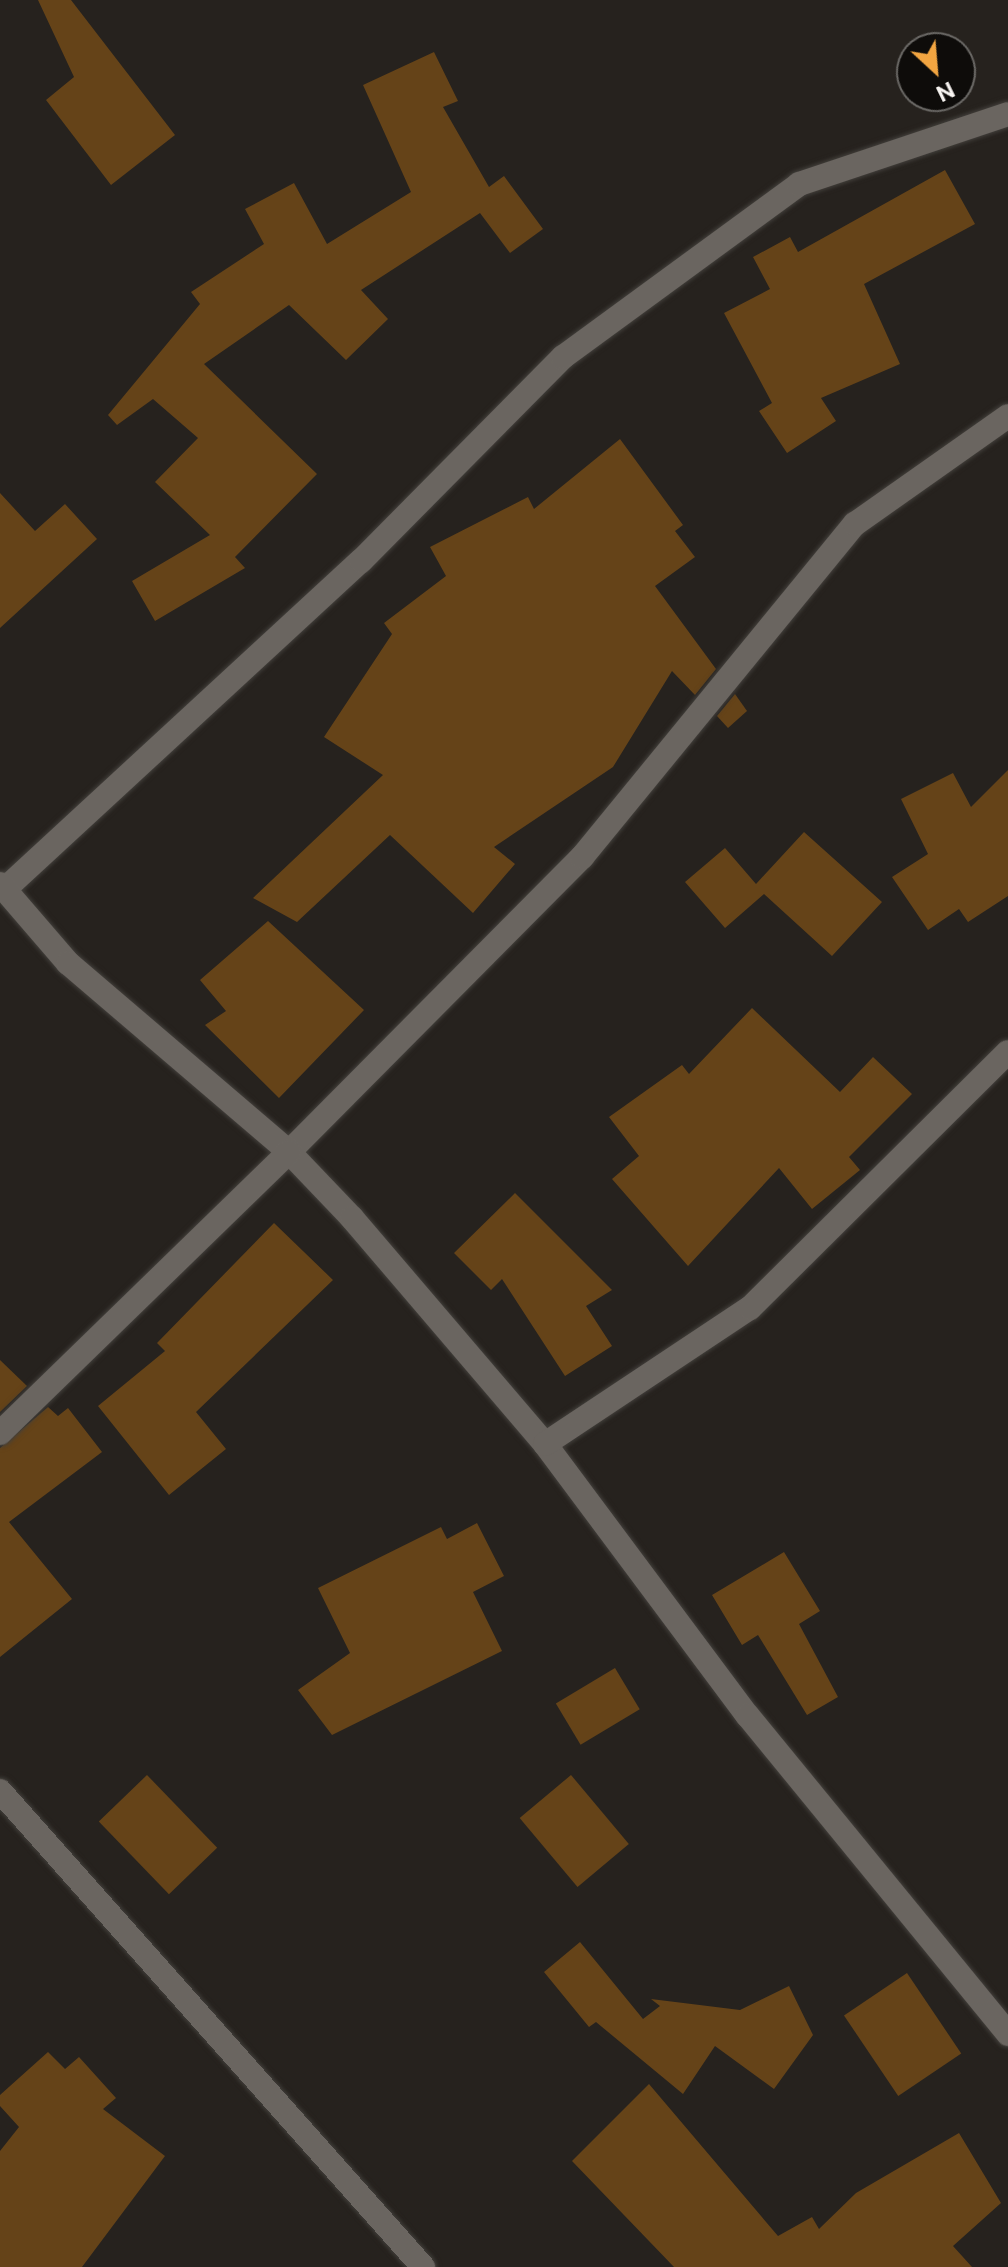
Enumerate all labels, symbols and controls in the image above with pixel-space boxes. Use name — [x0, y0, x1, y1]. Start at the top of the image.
north arrow — [896, 32, 976, 112]
text: N — [932, 76, 959, 107]

